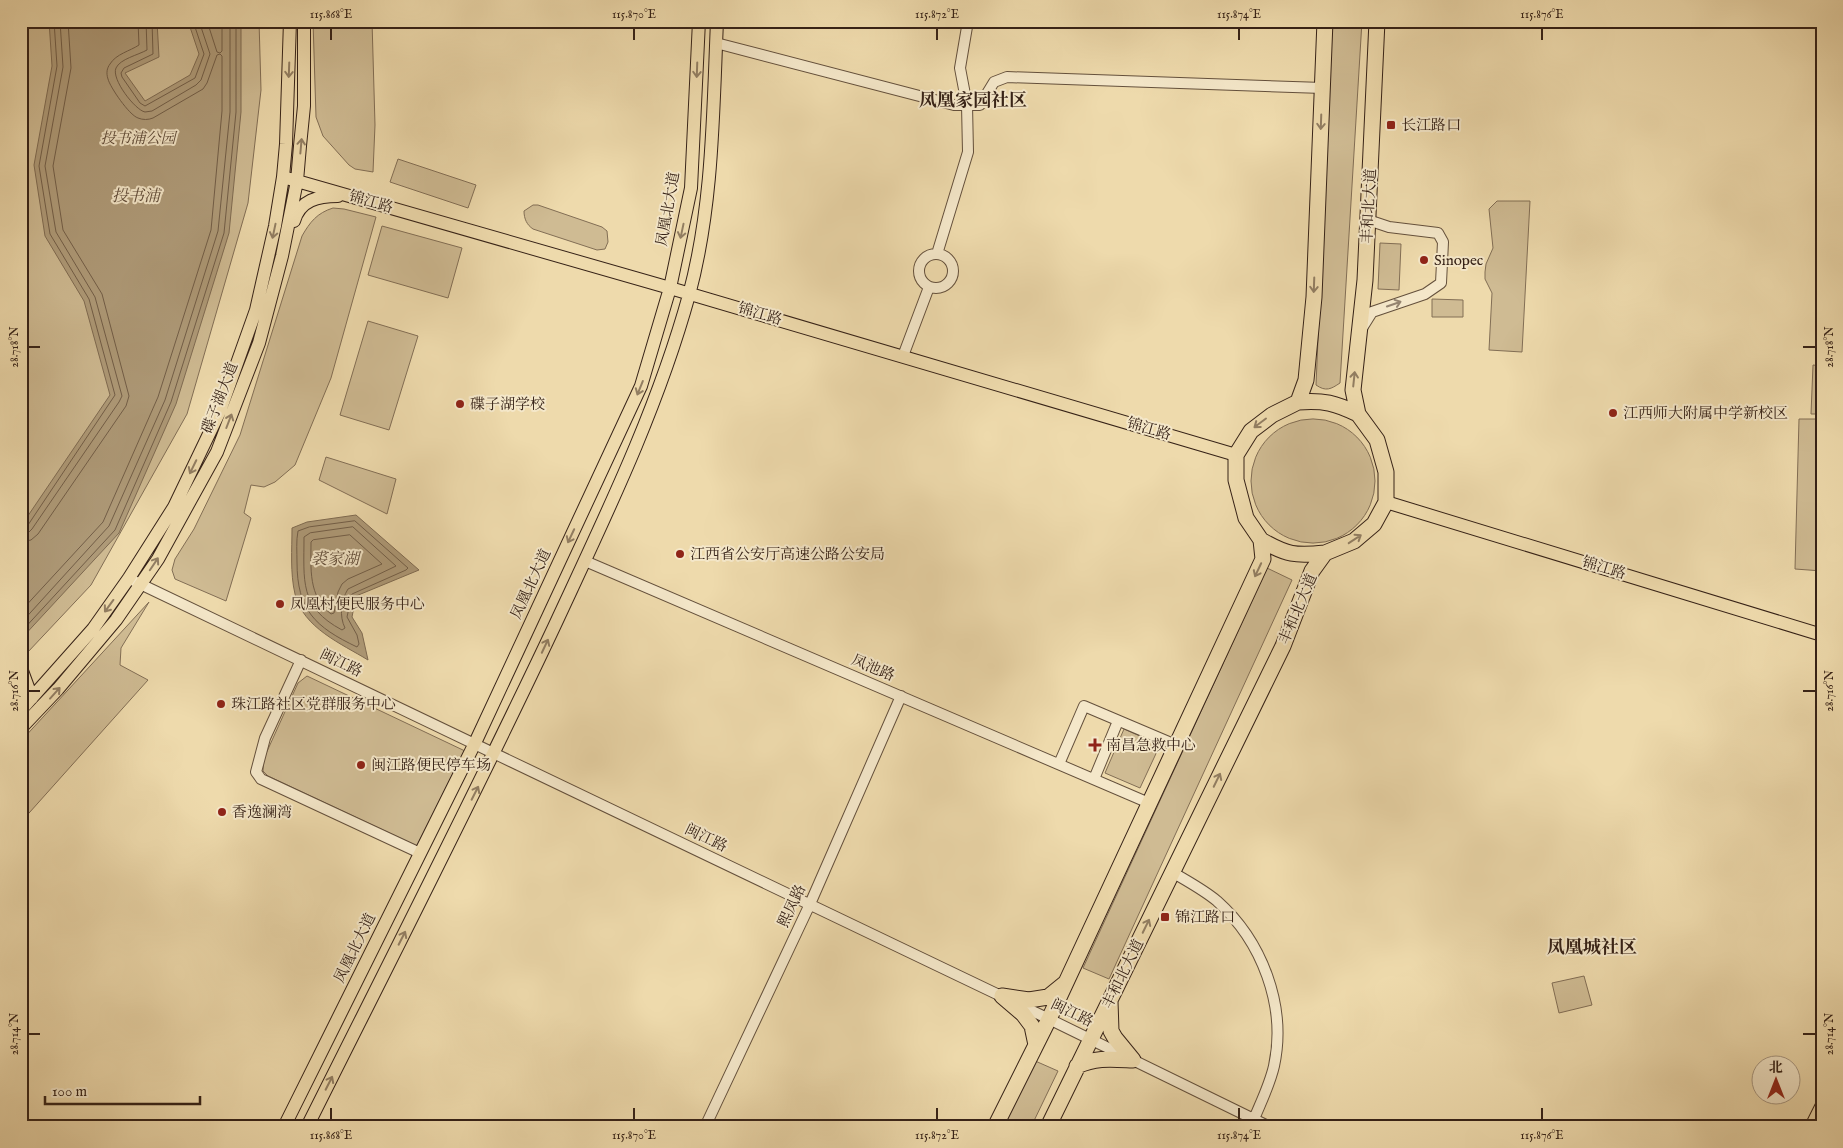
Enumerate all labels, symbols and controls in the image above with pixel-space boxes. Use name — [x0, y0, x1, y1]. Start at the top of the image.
text: 115.868°E — [310, 7, 352, 22]
text: 115.870°E — [612, 7, 656, 22]
text: 115.872°E — [915, 7, 959, 22]
text: 115.874°E — [1217, 7, 1261, 22]
text: 115.876°E — [1520, 7, 1564, 22]
one-way arrow — [284, 62, 293, 78]
one-way arrow — [692, 62, 702, 78]
district label: 凤凰家园社区 — [919, 90, 1027, 113]
one-way arrow — [1316, 114, 1326, 130]
place label: 长江路口 — [1401, 116, 1461, 135]
marker: 长江路口 — [1385, 119, 1397, 131]
park label: 投书浦公园 — [100, 129, 177, 148]
one-way arrow — [296, 138, 305, 154]
street label: 丰和北大道 — [1358, 168, 1380, 244]
street label: 凤凰北大道 — [652, 170, 684, 248]
water label: 投书浦 — [112, 187, 163, 207]
street label: 锦江路 — [347, 187, 395, 217]
one-way arrow — [269, 223, 278, 239]
one-way arrow — [677, 223, 686, 239]
place label: Sinopec — [1434, 251, 1483, 270]
marker: Sinopec — [1418, 254, 1430, 266]
one-way arrow — [1310, 277, 1319, 293]
street label: 锦江路 — [736, 299, 784, 329]
one-way arrow — [1386, 299, 1402, 308]
text: 28.718°N — [7, 326, 22, 368]
text: 28.718°N — [1822, 326, 1837, 368]
street label: 碟子湖大道 — [198, 360, 242, 436]
one-way arrow — [1349, 371, 1359, 387]
one-way arrow — [634, 380, 644, 395]
place label: 碟子湖学校 — [470, 395, 545, 414]
marker: 碟子湖学校 — [454, 398, 466, 410]
place label: 江西师大附属中学新校区 — [1623, 404, 1788, 423]
marker: 江西师大附属中学新校区 — [1607, 407, 1619, 419]
one-way arrow — [225, 413, 234, 429]
street label: 锦江路 — [1125, 414, 1173, 444]
one-way arrow — [1254, 418, 1268, 429]
one-way arrow — [188, 459, 197, 474]
one-way arrow — [566, 528, 576, 543]
one-way arrow — [1348, 533, 1362, 544]
place label: 江西省公安厅高速公路公安局 — [690, 545, 885, 564]
street label: 凤凰北大道 — [507, 546, 555, 622]
marker: 江西省公安厅高速公路公安局 — [674, 548, 686, 560]
water label: 裘家湖 — [311, 550, 362, 570]
street label: 锦江路 — [1580, 552, 1628, 584]
one-way arrow — [149, 558, 159, 572]
one-way arrow — [1252, 562, 1262, 577]
street label: 丰和北大道 — [1275, 571, 1321, 647]
place label: 凤凰村便民服务中心 — [290, 595, 425, 614]
marker: 凤凰村便民服务中心 — [274, 598, 286, 610]
one-way arrow — [104, 599, 114, 613]
one-way arrow — [540, 639, 550, 654]
street label: 闽江路 — [317, 645, 365, 681]
street label: 凤池路 — [849, 650, 897, 686]
text: 28.716°N — [7, 670, 22, 712]
text: 28.716°N — [1822, 670, 1837, 712]
one-way arrow — [49, 686, 60, 699]
place label: 珠江路社区党群服务中心 — [231, 695, 396, 714]
marker: 珠江路社区党群服务中心 — [215, 698, 227, 710]
place label: 南昌急救中心 — [1106, 736, 1196, 755]
marker: 南昌急救中心 — [1088, 738, 1102, 752]
place label: 闽江路便民停车场 — [371, 756, 491, 775]
marker: 闽江路便民停车场 — [355, 759, 367, 771]
one-way arrow — [1213, 773, 1223, 788]
one-way arrow — [471, 786, 480, 801]
place label: 香逸澜湾 — [232, 803, 292, 822]
marker: 香逸澜湾 — [216, 806, 228, 818]
street label: 闽江路 — [682, 820, 730, 856]
street label: 熙凤路 — [774, 882, 810, 930]
place label: 锦江路口 — [1175, 908, 1235, 927]
street label: 凤凰北大道 — [330, 910, 380, 986]
marker: 锦江路口 — [1159, 911, 1171, 923]
one-way arrow — [1142, 919, 1151, 934]
one-way arrow — [398, 931, 407, 946]
street label: 丰和北大道 — [1098, 936, 1148, 1012]
district label: 凤凰城社区 — [1547, 937, 1637, 960]
street label: 闽江路 — [1048, 995, 1096, 1031]
text: 28.714°N — [7, 1012, 22, 1055]
text: 28.714°N — [1822, 1012, 1837, 1055]
north arrow — [1750, 1056, 1800, 1106]
text: 北 — [1769, 1059, 1783, 1077]
scale bar — [45, 1073, 200, 1105]
one-way arrow — [325, 1076, 334, 1091]
text: 100 m — [52, 1082, 88, 1101]
text: 115.868°E — [310, 1128, 352, 1143]
text: 115.870°E — [612, 1128, 656, 1143]
text: 115.872°E — [915, 1128, 959, 1143]
text: 115.874°E — [1217, 1128, 1261, 1143]
text: 115.876°E — [1520, 1128, 1564, 1143]

